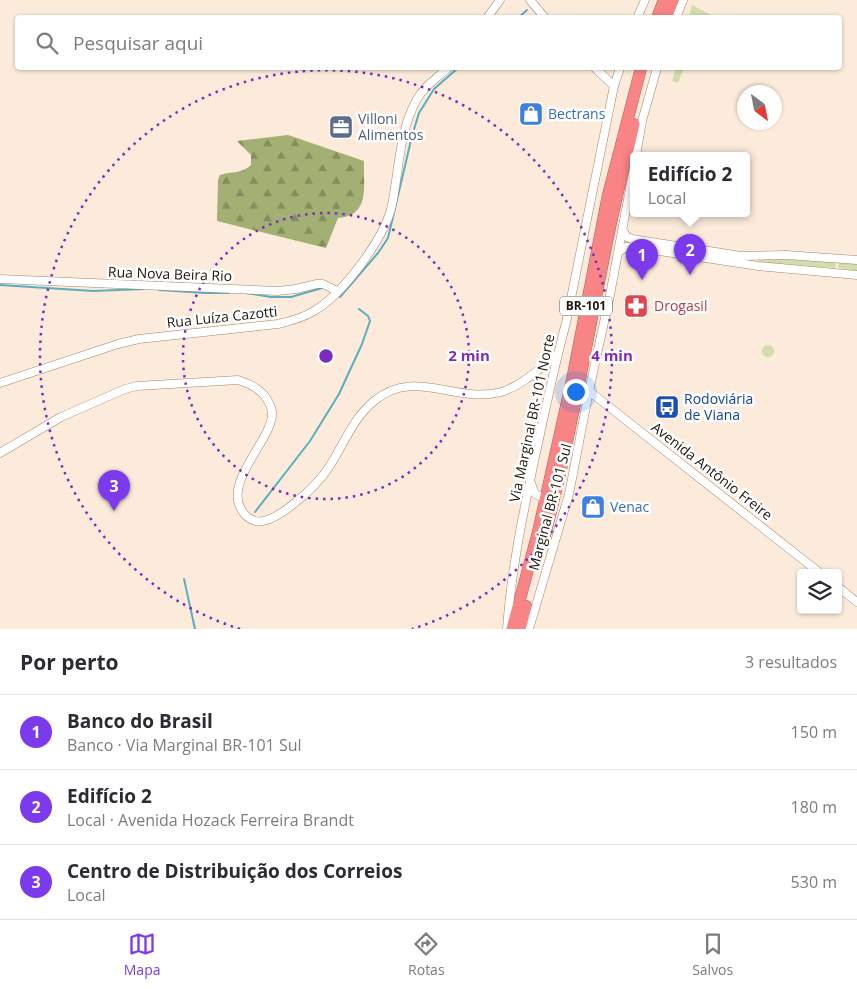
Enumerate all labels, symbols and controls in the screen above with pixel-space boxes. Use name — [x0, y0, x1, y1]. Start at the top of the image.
search box — [15, 15, 842, 70]
icon: search — [33, 29, 61, 57]
text: Pesquisar aqui — [73, 30, 203, 56]
north arrow — [737, 85, 782, 130]
shop icon: Bectrans — [518, 101, 544, 127]
place label: Bectrans — [548, 104, 606, 123]
place label: Villoni Alimentos — [358, 109, 424, 144]
office icon: Villoni Alimentos — [328, 114, 354, 140]
popup — [630, 152, 750, 217]
text: Edifício 2 — [648, 161, 732, 187]
text: Local — [648, 187, 686, 209]
pin: 2 — [674, 234, 706, 275]
pin: 1 — [626, 239, 658, 280]
street label: Rua Nova Beira Rio — [108, 262, 232, 285]
pharmacy icon: Drogasil — [623, 293, 649, 319]
road number: BR-101 — [560, 296, 612, 316]
place label: Drogasil — [654, 296, 707, 315]
street label: Rua Luíza Cazotti — [166, 301, 278, 332]
street label: Via Marginal BR-101 Norte — [504, 332, 559, 504]
text: 2 min — [448, 345, 490, 365]
text: 4 min — [591, 345, 633, 365]
centre of rings — [317, 347, 335, 365]
your location — [563, 379, 589, 405]
place label: Rodoviária de Viana — [684, 389, 753, 424]
bus stop icon: Rodoviária de Viana — [654, 394, 680, 420]
street label: Avenida Antônio Freire — [648, 417, 777, 524]
street label: Marginal BR-101 Sul — [523, 441, 576, 572]
pin: 3 — [98, 470, 130, 511]
shop icon: Venac — [580, 494, 606, 520]
place label: Venac — [610, 497, 650, 516]
map controls — [797, 569, 842, 614]
button: layers — [797, 569, 842, 614]
text: Por perto — [20, 648, 119, 676]
text: 3 resultados — [745, 651, 837, 673]
text: Banco do Brasil — [67, 708, 213, 734]
text: 1 — [31, 721, 41, 743]
text: 150 m — [791, 721, 837, 743]
text: Banco · Via Marginal BR-101 Sul — [67, 734, 302, 756]
text: Edifício 2 — [67, 783, 152, 809]
text: 2 — [31, 796, 41, 818]
text: 180 m — [791, 796, 837, 818]
text: Local · Avenida Hozack Ferreira Brandt — [67, 809, 354, 831]
text: Centro de Distribuição dos Correios — [67, 858, 402, 884]
text: 3 — [31, 871, 41, 893]
text: 530 m — [791, 871, 837, 893]
text: Local — [67, 884, 106, 906]
tab: Mapa — [124, 930, 161, 979]
tab: Rotas — [408, 930, 445, 979]
tab: Salvos — [692, 930, 733, 979]

